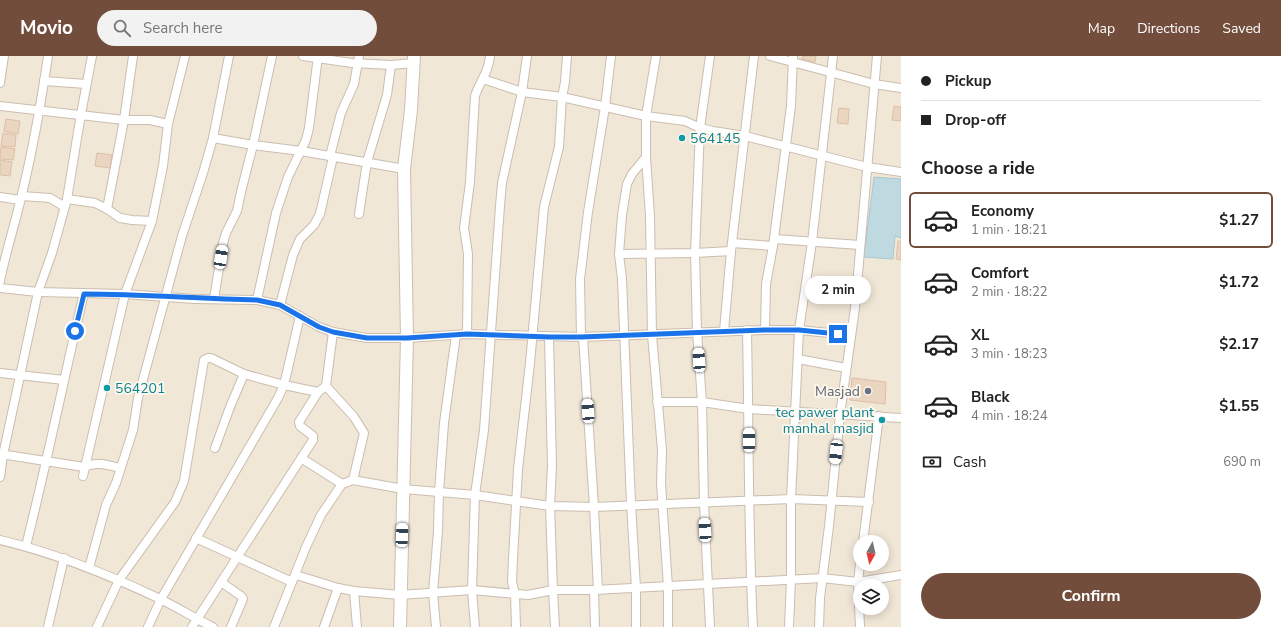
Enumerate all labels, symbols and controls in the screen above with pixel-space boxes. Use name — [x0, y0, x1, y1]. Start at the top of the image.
search box — [97, 10, 377, 46]
text: Movio — [20, 15, 73, 41]
icon: search — [111, 17, 133, 39]
text: Search here — [143, 18, 223, 38]
text: Map — [1088, 19, 1115, 38]
text: Directions — [1137, 19, 1200, 38]
text: Saved — [1222, 19, 1261, 38]
text: Pickup — [945, 71, 991, 91]
text: Drop-off — [945, 110, 1006, 130]
place label: 564145 — [690, 129, 740, 148]
marker: 564145 — [677, 133, 687, 143]
text: Choose a ride — [921, 156, 1035, 180]
text: Economy — [971, 201, 1034, 221]
icon: car — [923, 202, 959, 238]
text: $1.27 — [1219, 210, 1259, 230]
text: 1 min · 18:21 — [971, 221, 1047, 239]
car — [213, 244, 229, 270]
text: Comfort — [971, 263, 1028, 283]
icon: car — [923, 264, 959, 300]
text: $1.72 — [1219, 272, 1259, 292]
callout: 2 min — [805, 276, 871, 304]
text: 2 min — [821, 281, 855, 299]
text: 2 min · 18:22 — [971, 283, 1047, 301]
route start — [66, 322, 84, 340]
route end — [829, 325, 847, 343]
text: XL — [971, 325, 990, 345]
icon: car — [923, 326, 959, 362]
text: $2.17 — [1219, 334, 1259, 354]
text: 3 min · 18:23 — [971, 345, 1047, 363]
car — [692, 348, 706, 372]
place label: 564201 — [115, 379, 165, 398]
place label: Masjad — [815, 382, 860, 401]
marker: 564201 — [102, 383, 112, 393]
marker: Masjad — [863, 386, 873, 396]
text: Black — [971, 387, 1009, 407]
icon: car — [923, 388, 959, 424]
text: $1.55 — [1219, 396, 1259, 416]
car — [581, 399, 595, 423]
place label: tec pawer plant manhal masjid — [776, 403, 874, 438]
text: 4 min · 18:24 — [971, 407, 1047, 425]
marker: tec pawer plant manhal masjid — [877, 415, 887, 425]
car — [743, 428, 755, 452]
car — [829, 439, 843, 465]
icon: cash — [921, 451, 943, 473]
text: Cash — [953, 452, 987, 472]
text: 690 m — [1223, 453, 1261, 471]
car — [698, 518, 712, 542]
car — [396, 523, 408, 547]
north arrow — [853, 535, 889, 571]
map controls — [853, 535, 889, 615]
button: Confirm — [921, 573, 1261, 619]
button: layers — [853, 579, 889, 615]

